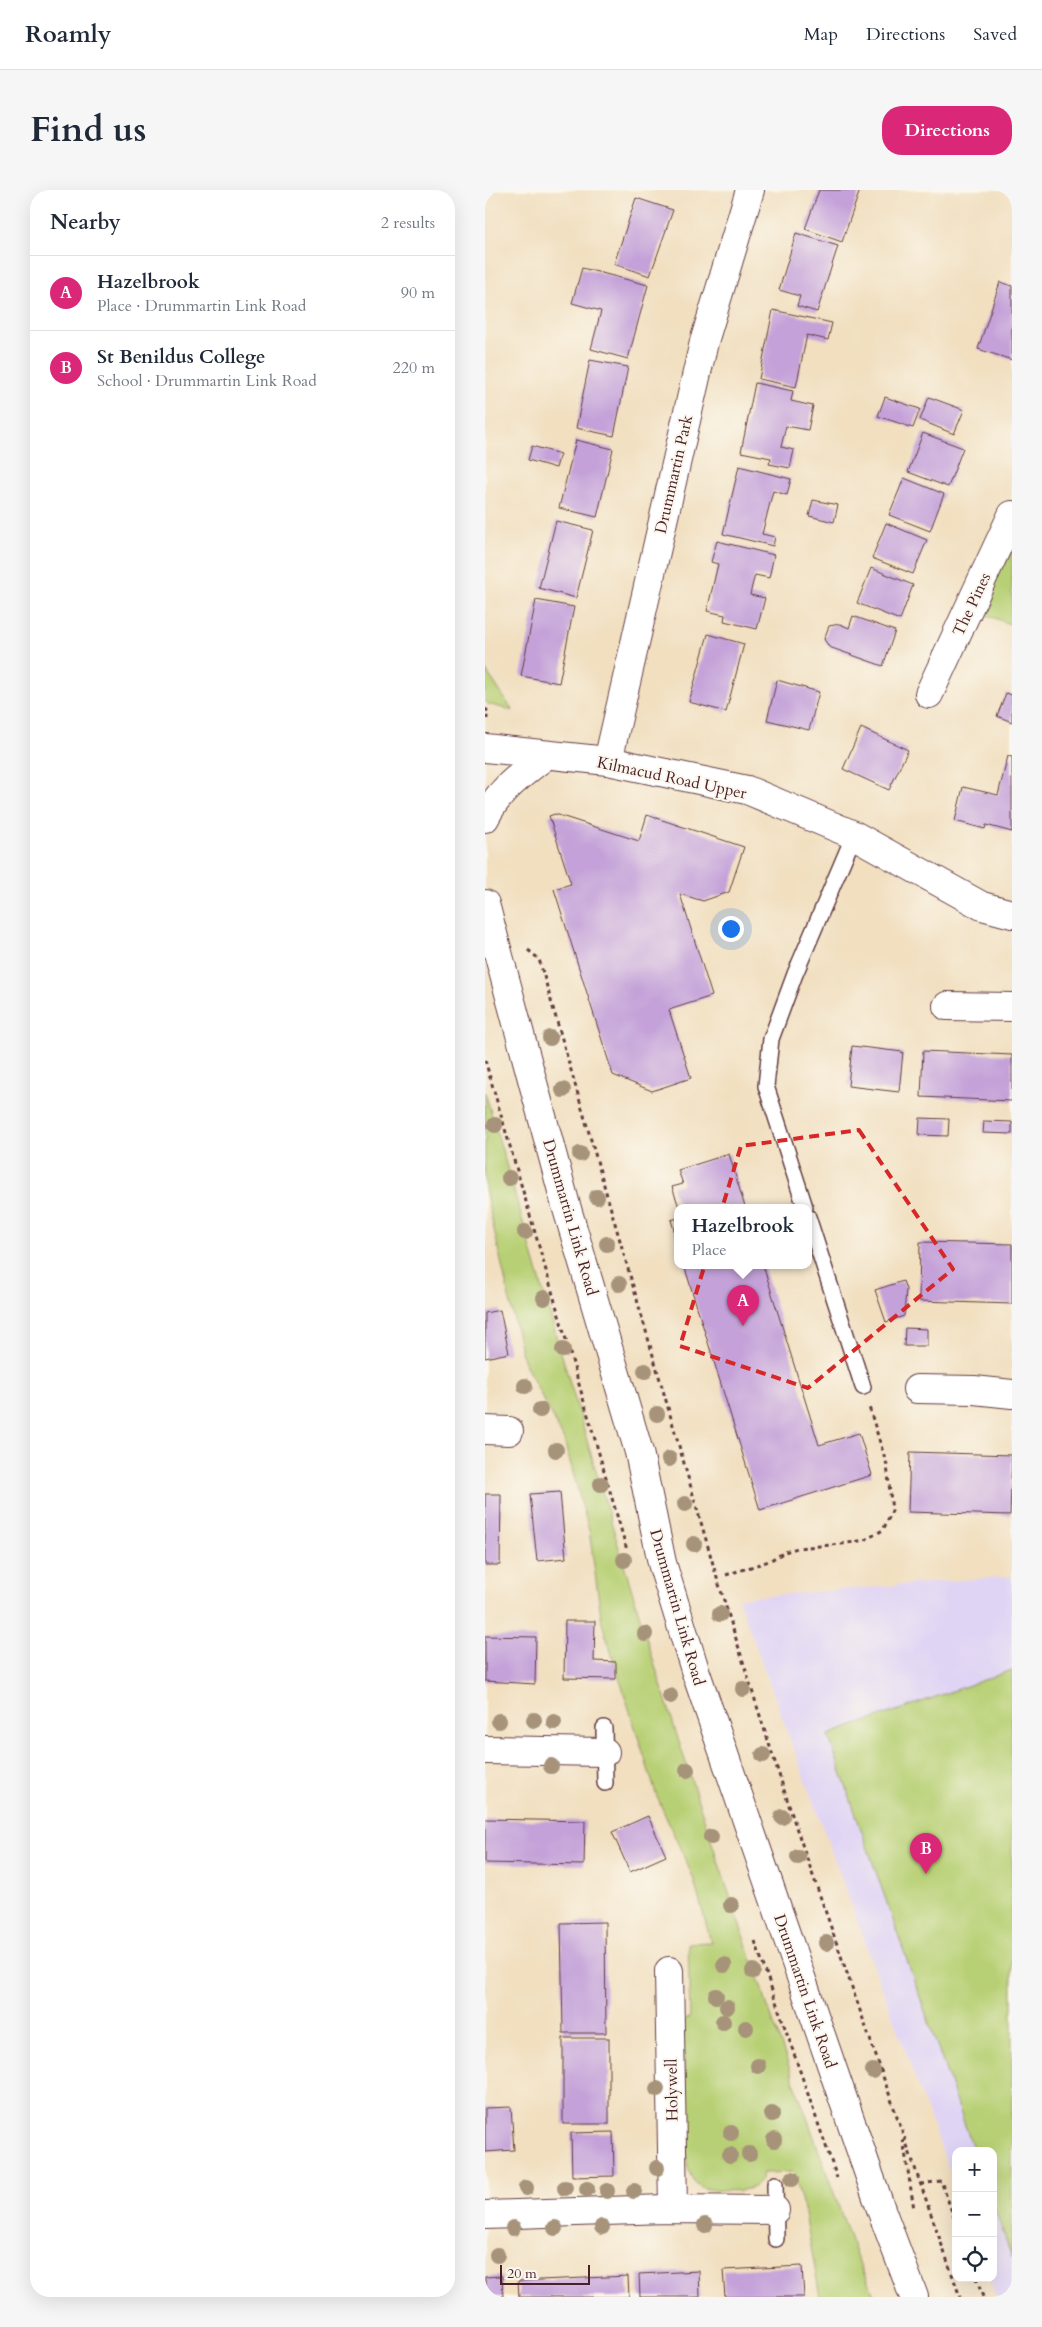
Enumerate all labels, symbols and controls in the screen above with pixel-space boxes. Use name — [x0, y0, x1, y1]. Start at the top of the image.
text: Roamly — [25, 18, 111, 51]
text: Map — [804, 22, 838, 47]
text: Directions — [866, 22, 945, 47]
text: Saved — [973, 22, 1017, 47]
text: Find us — [30, 106, 146, 154]
button: Directions — [882, 106, 1012, 155]
text: Nearby — [50, 208, 121, 237]
text: 2 results — [381, 212, 435, 234]
text: Hazelbrook — [97, 269, 200, 295]
text: A — [60, 282, 72, 304]
text: 90 m — [401, 282, 435, 304]
text: Place · Drummartin Link Road — [97, 295, 306, 317]
text: St Benildus College — [97, 344, 266, 370]
text: B — [60, 357, 72, 379]
text: 220 m — [393, 357, 435, 379]
text: School · Drummartin Link Road — [97, 370, 317, 392]
street label: Drummartin Park — [650, 412, 698, 536]
street label: The Pines — [948, 569, 996, 640]
street label: Kilmacud Road Upper — [595, 751, 749, 805]
your location — [718, 916, 744, 942]
street label: Drummartin Link Road — [537, 1137, 603, 1298]
popup — [674, 1204, 812, 1269]
text: Hazelbrook — [692, 1213, 794, 1239]
text: Place — [692, 1239, 727, 1261]
pin: A — [727, 1285, 759, 1326]
street label: Drummartin Link Road — [644, 1527, 710, 1688]
pin: B — [910, 1833, 942, 1874]
street label: Drummartin Link Road — [768, 1911, 842, 2072]
street label: Holywell — [660, 2058, 684, 2122]
map controls — [952, 2147, 997, 2282]
button: + — [952, 2147, 997, 2192]
button: − — [952, 2192, 997, 2237]
button: locate — [952, 2237, 997, 2282]
scale bar — [500, 2262, 590, 2285]
text: 20 m — [507, 2264, 537, 2283]

